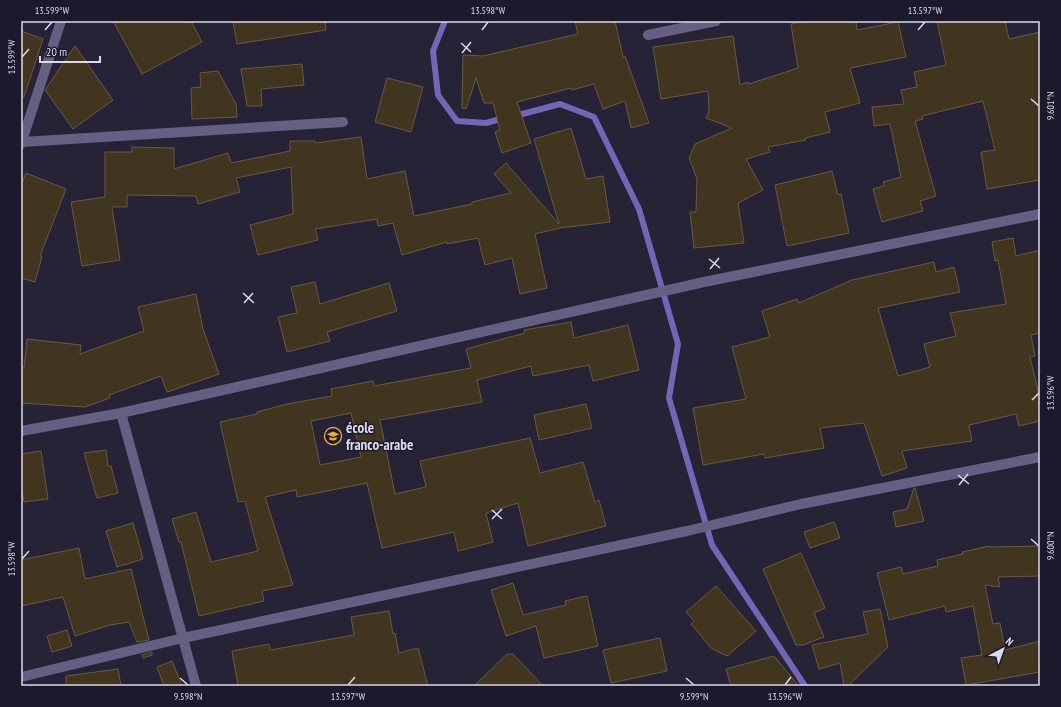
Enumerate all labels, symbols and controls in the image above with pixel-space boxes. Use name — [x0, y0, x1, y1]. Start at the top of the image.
text: 13.599°W — [35, 4, 69, 17]
text: 13.598°W — [471, 4, 505, 17]
text: 13.597°W — [908, 4, 942, 17]
scale bar — [40, 38, 100, 64]
text: 13.599°W — [5, 40, 18, 74]
text: 20 m — [46, 44, 67, 59]
text: 9.601°N — [1044, 92, 1057, 120]
text: 13.596°W — [1044, 376, 1057, 410]
place label: école franco-arabe — [346, 418, 413, 454]
school or university icon: école franco-arabe — [323, 426, 343, 446]
text: 9.600°N — [1044, 532, 1057, 560]
text: 13.598°W — [5, 542, 18, 576]
north arrow — [983, 629, 1023, 669]
text: N — [1003, 634, 1016, 649]
text: 9.598°N — [174, 690, 202, 703]
text: 13.597°W — [331, 690, 365, 703]
text: 9.599°N — [680, 690, 708, 703]
text: 13.596°W — [768, 690, 802, 703]

